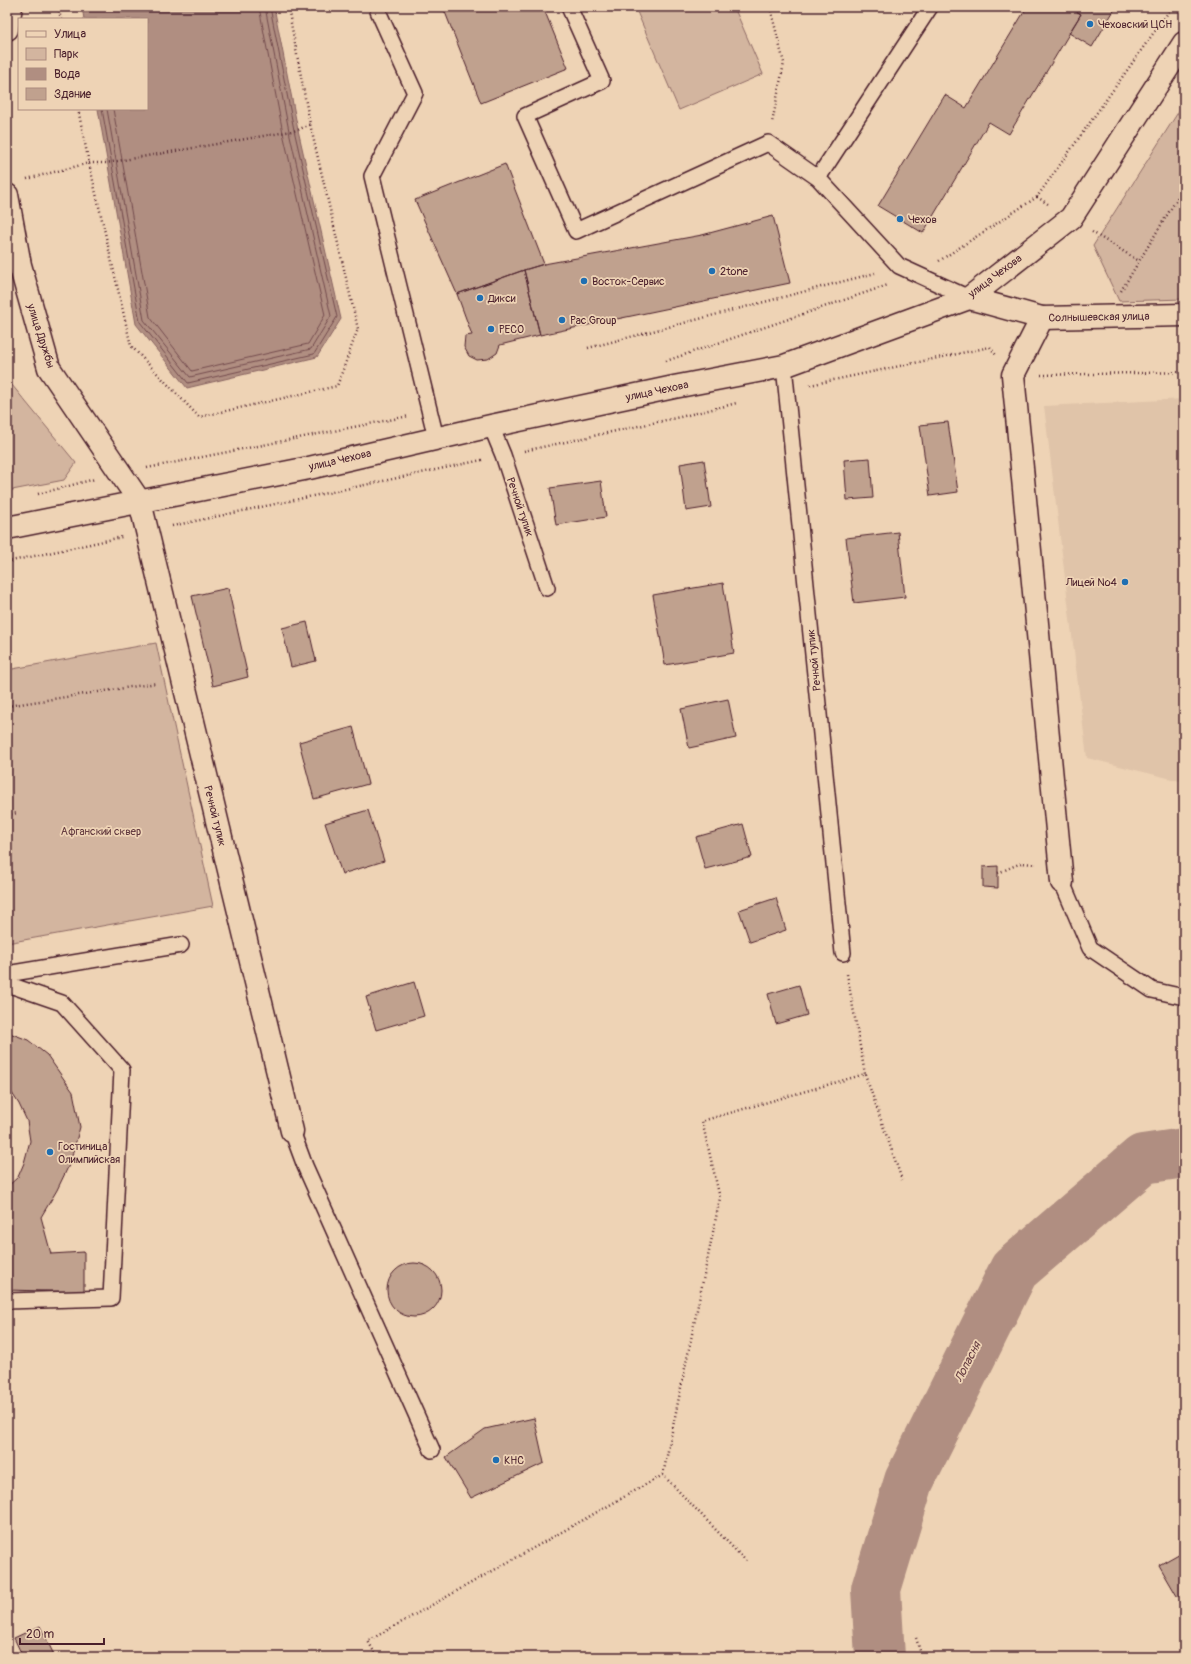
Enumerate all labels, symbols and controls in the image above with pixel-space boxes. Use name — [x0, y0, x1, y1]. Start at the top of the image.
legend — [18, 18, 148, 110]
place label: Чеховский ЦСН — [1098, 18, 1172, 31]
marker: Чеховский ЦСН — [1085, 19, 1095, 29]
text: Улица — [54, 27, 86, 42]
text: Парк — [54, 47, 79, 62]
text: Вода — [54, 67, 80, 82]
text: Здание — [54, 87, 91, 102]
place label: Чехов — [908, 213, 937, 226]
marker: Чехов — [895, 214, 905, 224]
street label: улица Чехова — [965, 252, 1024, 301]
place label: 2tone — [720, 265, 749, 278]
marker: 2tone — [707, 266, 717, 276]
place label: Восток-Сервис — [592, 275, 665, 288]
marker: Восток-Сервис — [579, 276, 589, 286]
place label: Дикси — [487, 292, 516, 305]
marker: Дикси — [475, 293, 485, 303]
street label: улица Дружбы — [24, 301, 57, 370]
street label: Солнышевская улица — [1048, 310, 1150, 324]
place label: Pac Group — [570, 314, 616, 327]
marker: Pac Group — [557, 315, 567, 325]
place label: РЕСО — [499, 323, 524, 336]
marker: РЕСО — [486, 324, 496, 334]
street label: улица Чехова — [623, 378, 690, 404]
street label: улица Чехова — [307, 446, 373, 474]
street label: Речной тупик — [504, 476, 536, 539]
place label: Лицей №4 — [1065, 576, 1118, 589]
marker: Лицей №4 — [1120, 577, 1130, 587]
street label: Речной тупик — [804, 628, 824, 691]
street label: Речной тупик — [201, 784, 229, 848]
park label: Афганский сквер — [61, 825, 141, 838]
place label: Гостиница Олимпийская — [58, 1140, 120, 1166]
marker: Гостиница Олимпийская — [45, 1147, 55, 1157]
water label: Лопасня — [952, 1338, 985, 1385]
place label: КНС — [504, 1454, 524, 1467]
marker: КНС — [491, 1455, 501, 1465]
scale bar — [20, 1620, 104, 1646]
text: 20 m — [26, 1627, 55, 1642]

